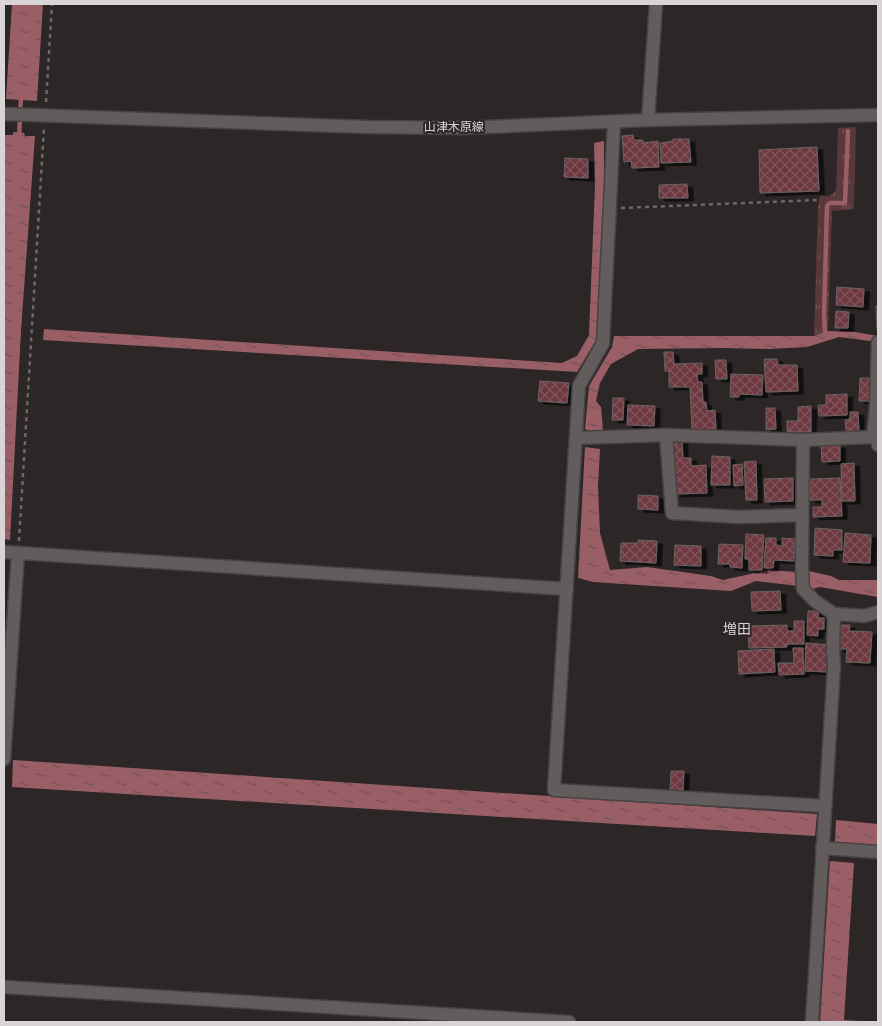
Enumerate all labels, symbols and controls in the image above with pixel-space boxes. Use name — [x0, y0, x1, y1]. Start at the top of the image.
street label: 山津木原線 — [424, 120, 484, 134]
district label: 増田 — [723, 621, 751, 637]

